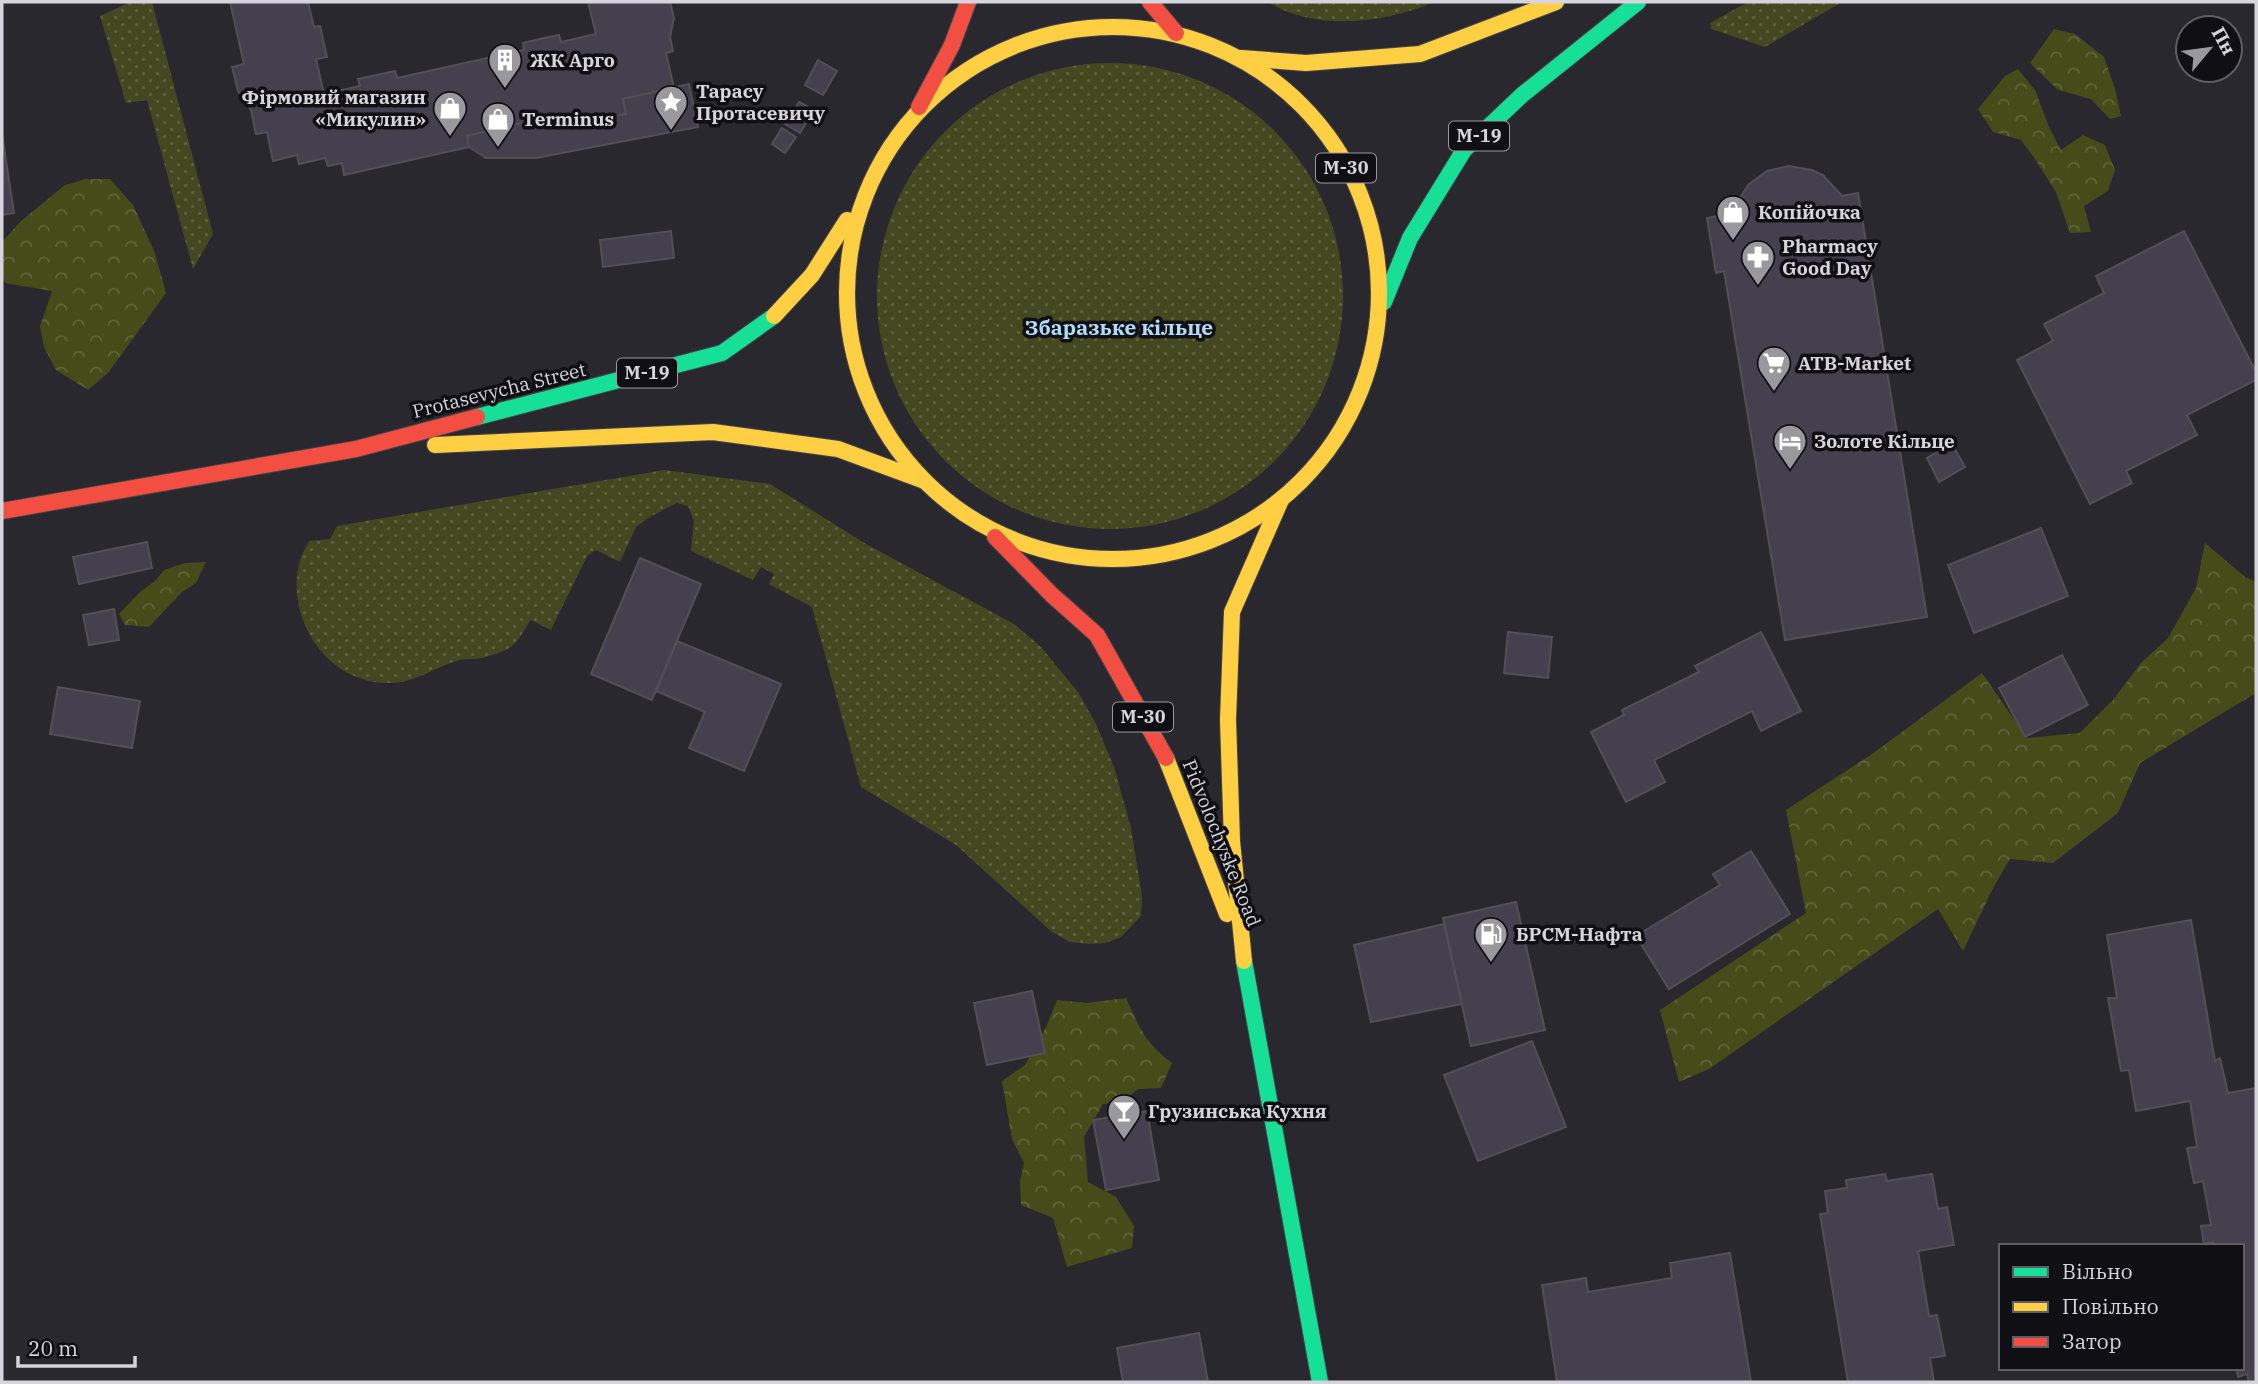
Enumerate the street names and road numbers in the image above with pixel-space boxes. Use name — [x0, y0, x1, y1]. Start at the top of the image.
road number: М-19 — [1449, 121, 1509, 150]
road number: М-30 — [1316, 154, 1376, 182]
street label: Protasevycha Street — [410, 357, 588, 423]
road number: М-19 — [617, 358, 677, 388]
road number: М-30 — [1113, 702, 1173, 732]
street label: Pidvolochyske Road — [1178, 756, 1266, 930]

